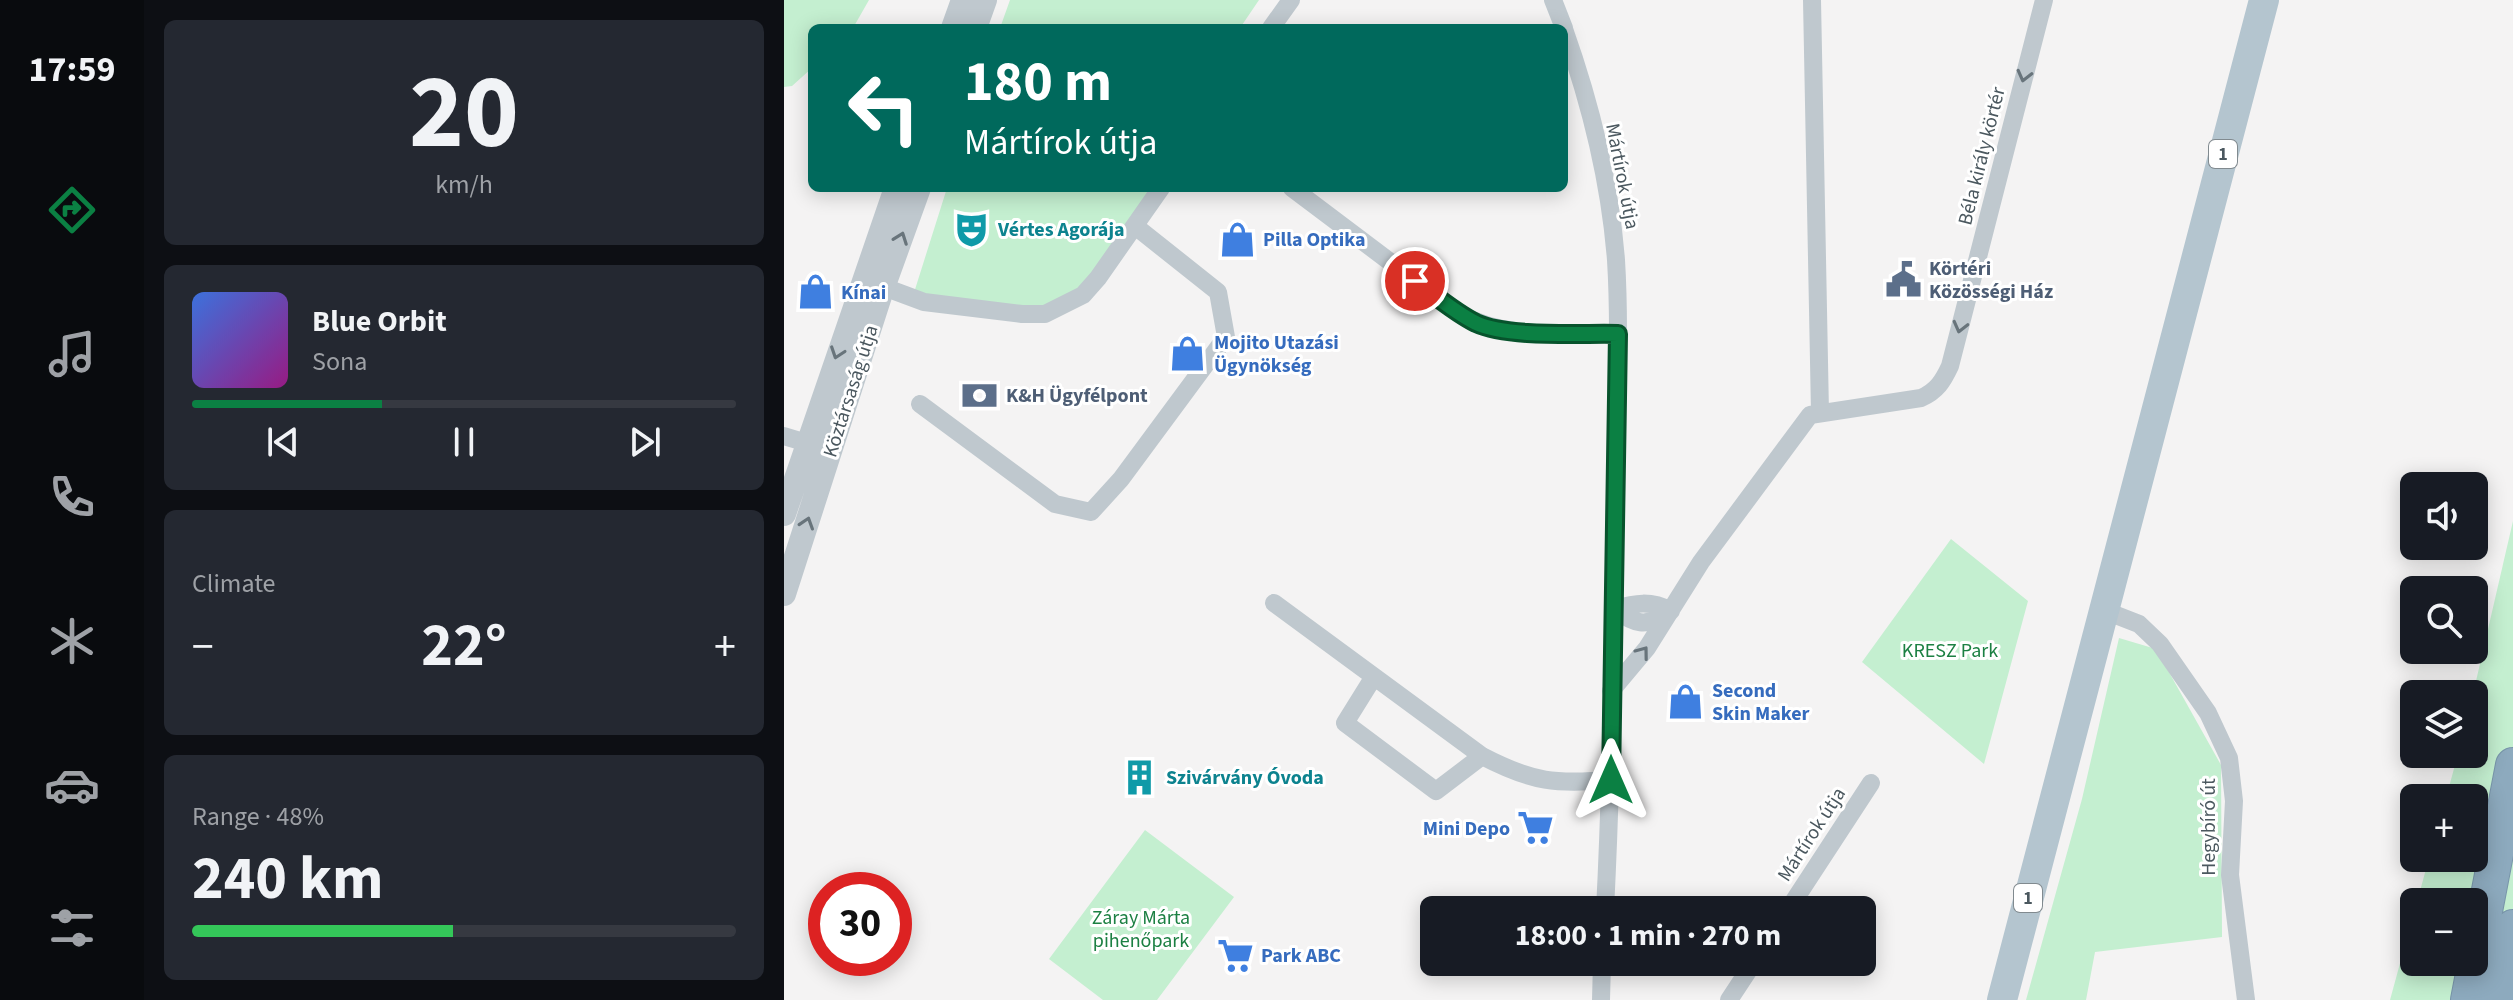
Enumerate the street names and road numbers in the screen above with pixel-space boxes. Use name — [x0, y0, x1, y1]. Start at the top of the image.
street label: Béla király körtér — [1951, 84, 2013, 228]
street label: Mártírok útja — [1598, 121, 1646, 232]
road number: 1 — [2209, 140, 2237, 168]
street label: Köztársaság útja — [816, 322, 886, 461]
street label: Hegybíró út — [2195, 778, 2223, 876]
street label: Mártírok útja — [1771, 782, 1853, 887]
road number: 1 — [2014, 884, 2042, 912]

